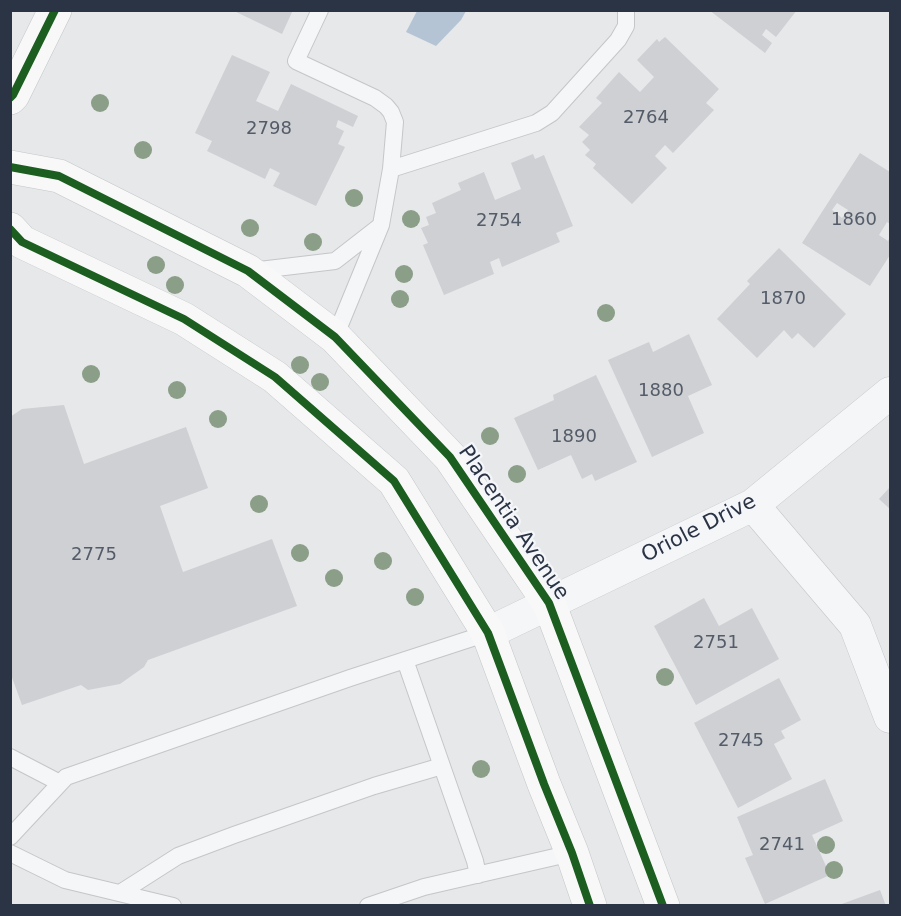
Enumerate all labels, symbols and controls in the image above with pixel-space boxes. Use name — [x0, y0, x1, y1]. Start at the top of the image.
house number: 2764 — [623, 107, 669, 129]
house number: 2798 — [246, 118, 292, 140]
house number: 1860 — [831, 209, 877, 231]
house number: 2754 — [476, 210, 522, 232]
house number: 1870 — [760, 288, 806, 310]
house number: 1880 — [638, 380, 684, 402]
house number: 1890 — [551, 426, 597, 448]
street label: Placentia Avenue — [452, 441, 574, 605]
street label: Oriole Drive — [637, 489, 761, 569]
house number: 2775 — [71, 544, 117, 566]
house number: 2751 — [693, 632, 739, 654]
house number: 2745 — [718, 730, 764, 752]
house number: 2741 — [759, 834, 805, 856]

